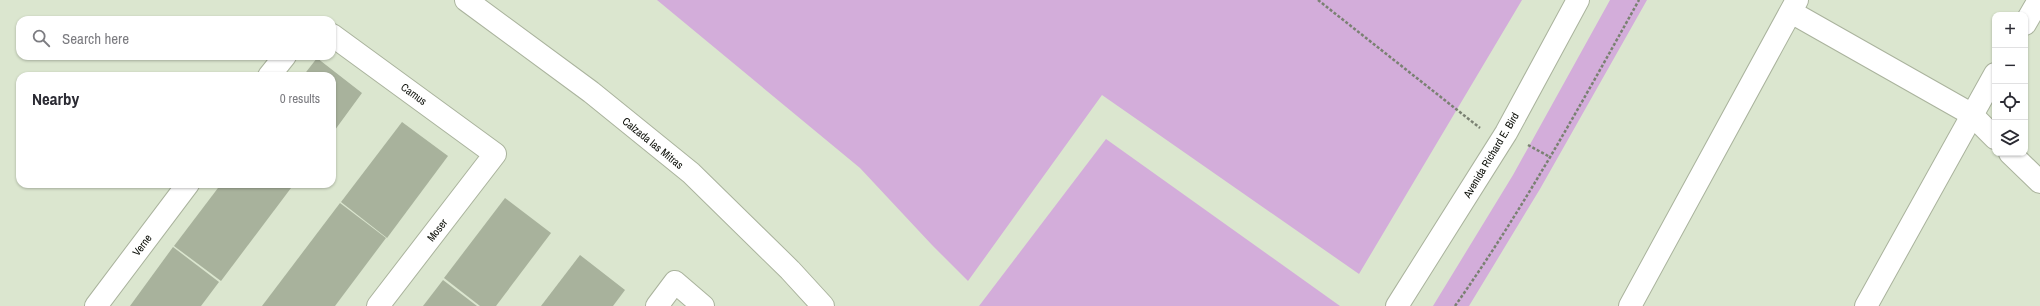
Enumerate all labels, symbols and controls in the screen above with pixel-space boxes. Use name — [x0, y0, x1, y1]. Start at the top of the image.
map controls — [1992, 12, 2028, 156]
button: + — [1992, 12, 2028, 48]
search box — [16, 16, 336, 60]
icon: search — [30, 27, 52, 49]
text: Search here — [62, 28, 129, 49]
button: − — [1992, 48, 2028, 84]
street label: Camus — [398, 80, 430, 108]
button: locate — [1992, 84, 2028, 120]
text: Nearby — [32, 87, 79, 110]
text: 0 results — [280, 90, 320, 107]
street label: Avenida Richard E. Bird — [1459, 110, 1522, 201]
street label: Calzada las Mitras — [620, 114, 687, 172]
button: layers — [1992, 120, 2028, 156]
street label: Moser — [424, 216, 450, 244]
street label: Verne — [129, 231, 155, 259]

